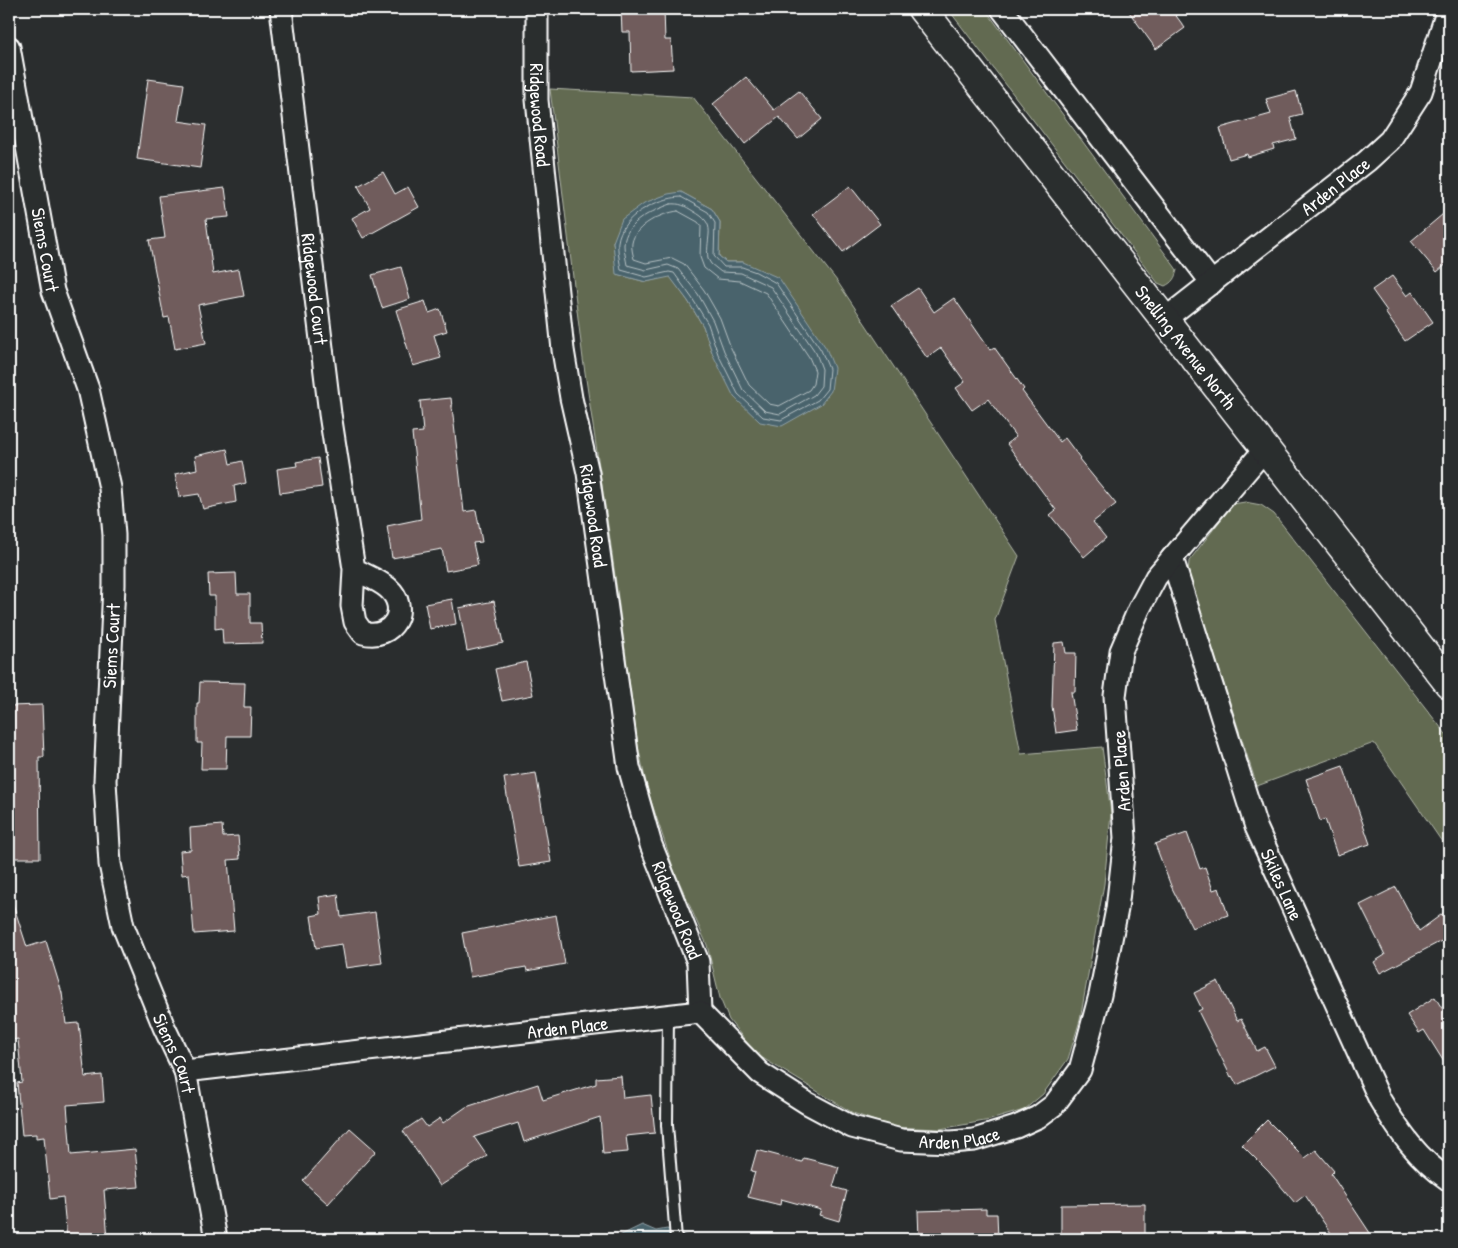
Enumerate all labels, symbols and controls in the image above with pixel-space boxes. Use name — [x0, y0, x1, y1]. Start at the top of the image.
street label: Ridgewood Road — [524, 63, 557, 168]
street label: Arden Place — [1295, 150, 1375, 221]
street label: Siems Court — [25, 206, 66, 294]
street label: Ridgewood Court — [295, 232, 335, 347]
street label: Snelling Avenue North — [1129, 280, 1243, 415]
street label: Ridgewood Road — [573, 462, 614, 569]
street label: Siems Court — [96, 603, 126, 689]
street label: Arden Place — [1105, 729, 1137, 812]
street label: Skiles Lane — [1255, 845, 1310, 925]
street label: Ridgewood Road — [646, 857, 709, 964]
street label: Siems Court — [147, 1009, 202, 1096]
street label: Arden Place — [526, 1010, 610, 1045]
street label: Arden Place — [919, 1120, 1003, 1155]

